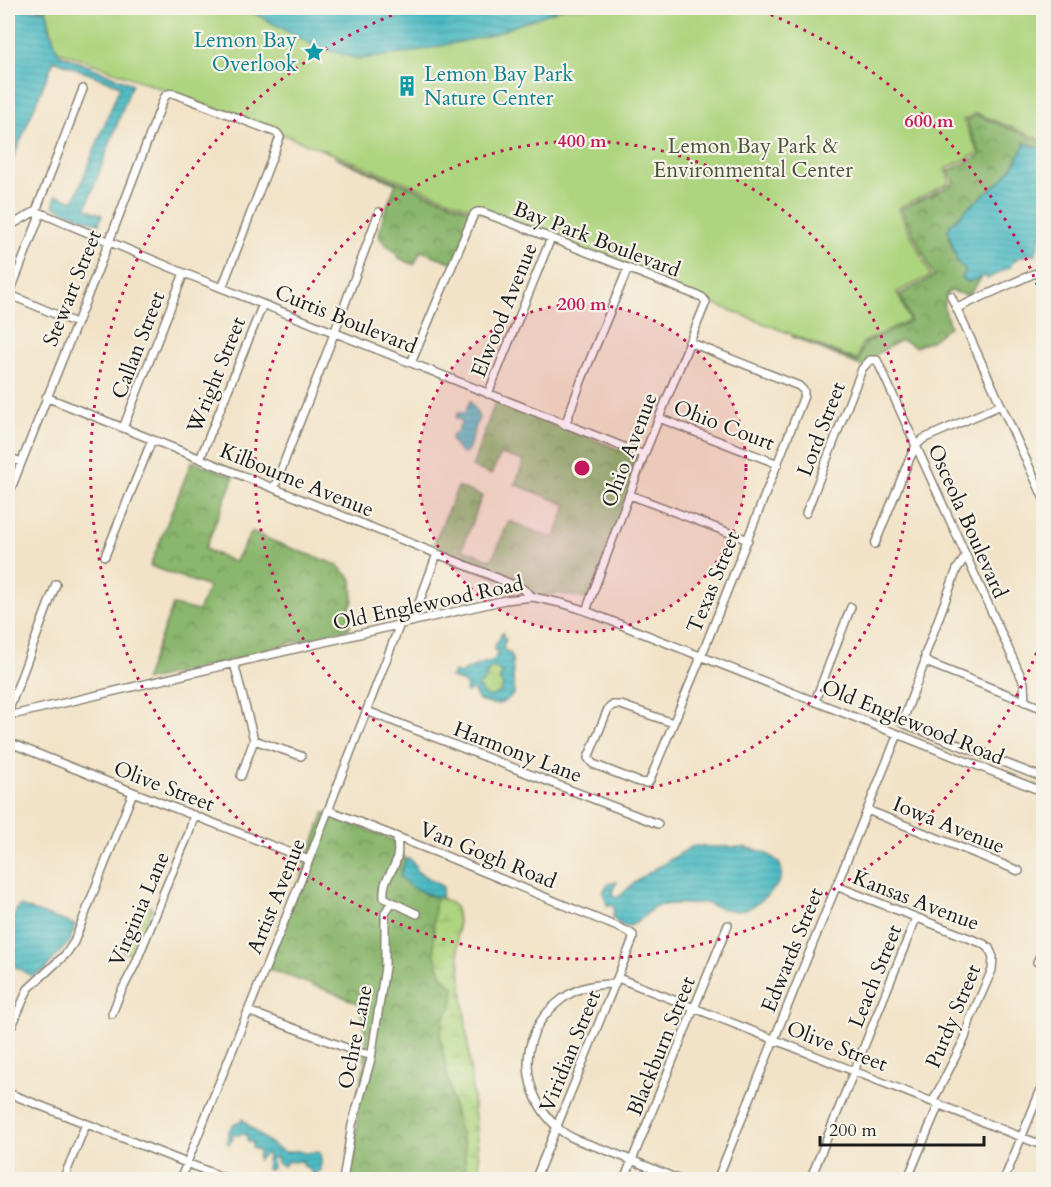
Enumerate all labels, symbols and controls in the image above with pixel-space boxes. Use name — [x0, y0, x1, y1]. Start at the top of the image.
place label: Lemon Bay Overlook — [194, 26, 298, 79]
place icon: Lemon Bay Overlook — [302, 40, 326, 64]
place label: Lemon Bay Park Nature Center — [424, 60, 574, 113]
building icon: Lemon Bay Park Nature Center — [395, 74, 419, 98]
text: 600 m — [904, 109, 954, 134]
text: 400 m — [557, 129, 607, 154]
park label: Lemon Bay Park & Environmental Center — [653, 132, 853, 185]
street label: Bay Park Boulevard — [509, 194, 684, 285]
street label: Stewart Street — [36, 225, 109, 351]
street label: Elwood Avenue — [464, 239, 545, 382]
street label: Curtis Boulevard — [270, 278, 421, 361]
street label: Callan Street — [105, 287, 172, 403]
text: 200 m — [557, 292, 607, 317]
street label: Wright Street — [180, 312, 253, 439]
street label: Lord Street — [790, 377, 853, 481]
street label: Ohio Avenue — [594, 389, 665, 512]
street label: Ohio Court — [669, 393, 779, 458]
street label: Kilbourne Avenue — [215, 436, 378, 525]
street label: Osceola Boulevard — [920, 439, 1015, 603]
centre of rings — [572, 458, 592, 478]
street label: Texas Street — [680, 527, 747, 638]
street label: Old Englewood Road — [330, 569, 526, 638]
street label: Old Englewood Road — [817, 673, 1008, 772]
street label: Harmony Lane — [449, 715, 586, 790]
street label: Olive Street — [109, 754, 219, 819]
street label: Iowa Avenue — [889, 790, 1009, 861]
street label: Van Gogh Road — [415, 815, 561, 896]
street label: Artist Avenue — [240, 834, 313, 958]
street label: Virginia Lane — [102, 847, 177, 971]
street label: Kansas Avenue — [848, 863, 983, 938]
street label: Edwards Street — [754, 883, 831, 1017]
street label: Leach Street — [842, 920, 909, 1032]
street label: Purdy Street — [919, 960, 988, 1073]
street label: Blackburn Street — [620, 972, 703, 1120]
street label: Ochre Lane — [331, 983, 380, 1092]
street label: Viridian Street — [533, 986, 608, 1117]
street label: Olive Street — [782, 1014, 892, 1079]
scale bar — [820, 1109, 984, 1147]
text: 200 m — [829, 1118, 877, 1143]

